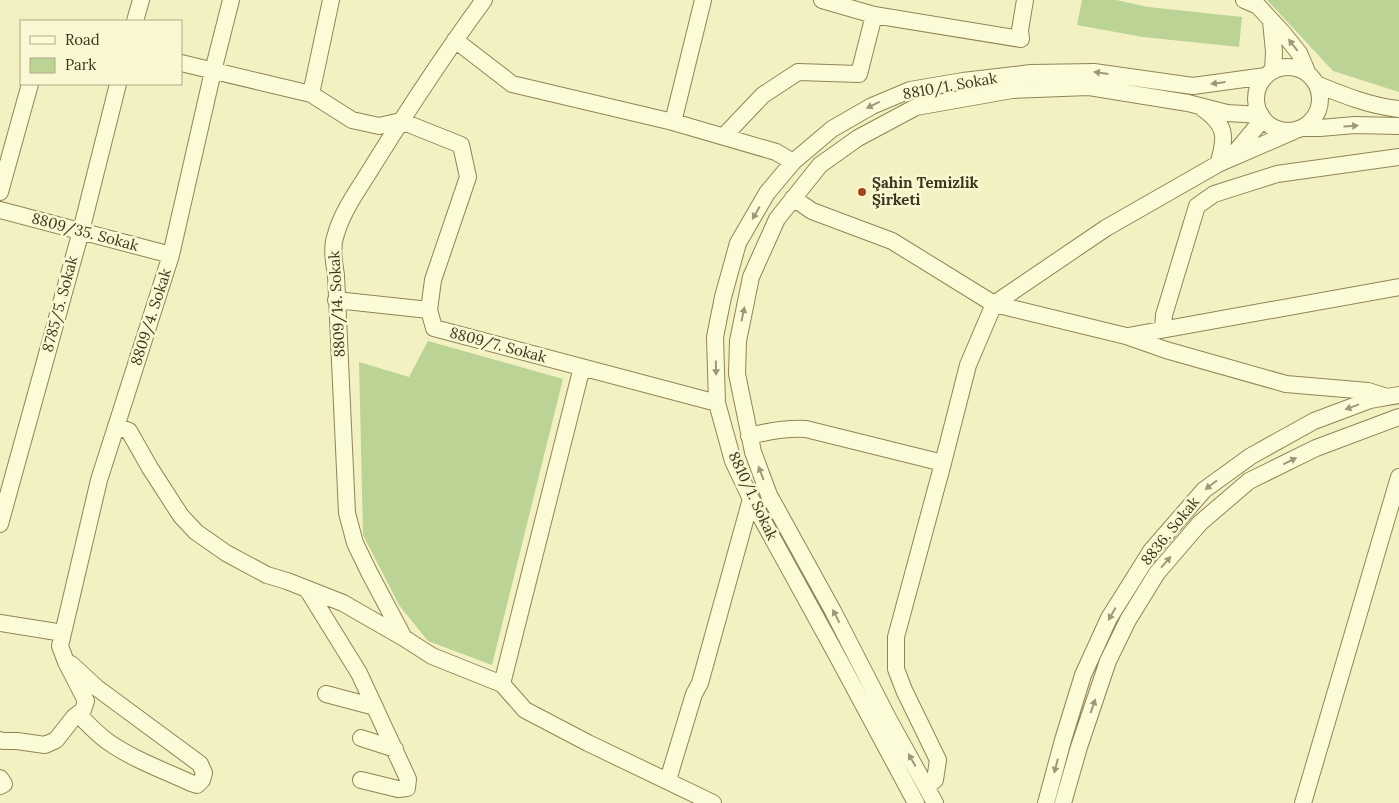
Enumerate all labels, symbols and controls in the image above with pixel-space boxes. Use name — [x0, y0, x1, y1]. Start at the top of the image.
legend — [20, 20, 182, 85]
text: Road — [65, 30, 100, 49]
one-way arrow — [1287, 39, 1298, 52]
text: Park — [65, 55, 96, 74]
street label: 8810/1. Sokak — [901, 68, 999, 104]
one-way arrow — [1093, 69, 1109, 77]
one-way arrow — [1209, 79, 1225, 87]
one-way arrow — [866, 102, 880, 110]
one-way arrow — [1343, 121, 1359, 129]
place label: Şahin Temizlik Şirketi — [872, 173, 979, 209]
marker: Şahin Temizlik Şirketi — [856, 186, 868, 198]
one-way arrow — [751, 207, 760, 220]
street label: 8809/35. Sokak — [29, 208, 141, 256]
street label: 8809/14. Sokak — [324, 250, 350, 358]
street label: 8785/5. Sokak — [38, 254, 82, 354]
street label: 8809/4. Sokak — [126, 266, 176, 368]
one-way arrow — [740, 306, 748, 322]
street label: 8809/7. Sokak — [447, 322, 549, 368]
one-way arrow — [712, 361, 720, 377]
one-way arrow — [1344, 403, 1359, 411]
street label: 8810/1. Sokak — [724, 449, 782, 543]
one-way arrow — [1283, 457, 1297, 465]
one-way arrow — [756, 466, 764, 480]
one-way arrow — [1204, 480, 1218, 490]
street label: 8836. Sokak — [1136, 493, 1203, 569]
one-way arrow — [1160, 557, 1172, 569]
one-way arrow — [1108, 607, 1117, 620]
one-way arrow — [832, 609, 840, 624]
one-way arrow — [1089, 698, 1097, 713]
one-way arrow — [907, 754, 916, 767]
one-way arrow — [1052, 758, 1060, 773]

